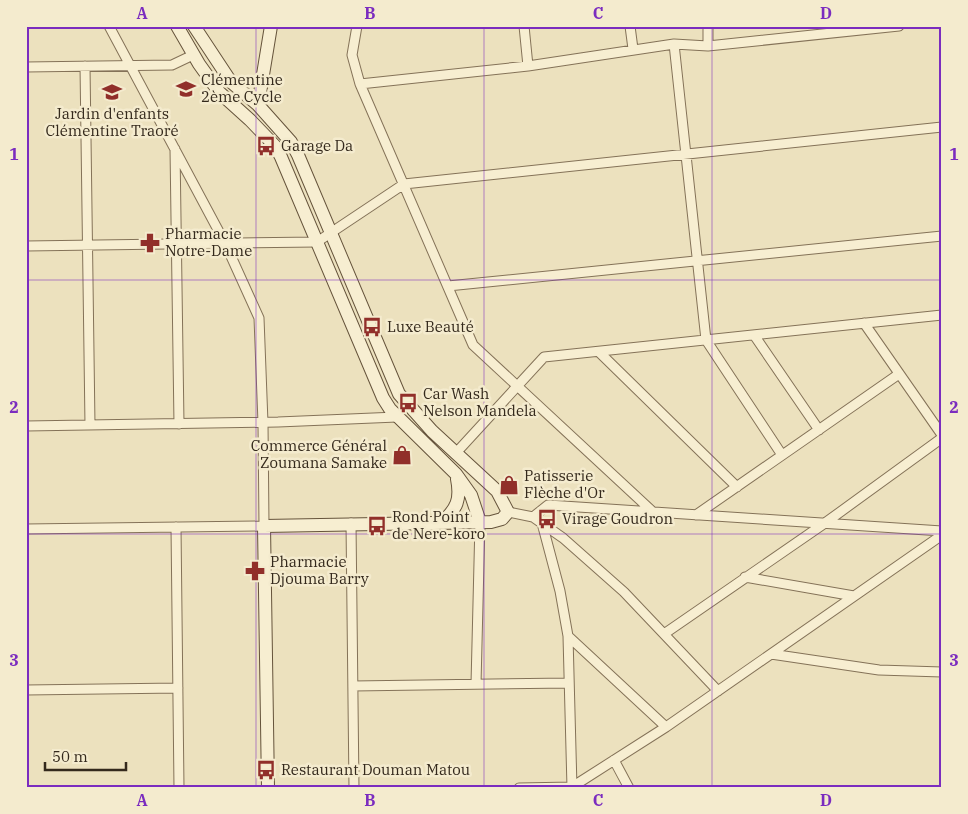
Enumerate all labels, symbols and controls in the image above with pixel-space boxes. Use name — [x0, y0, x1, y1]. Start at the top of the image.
text: A — [136, 3, 148, 23]
text: B — [364, 3, 376, 23]
text: C — [593, 3, 603, 23]
text: D — [820, 3, 832, 23]
place label: Clémentine 2ème Cycle — [201, 70, 283, 106]
school or university icon: Clémentine 2ème Cycle — [175, 78, 197, 100]
school or university icon: Jardin d'enfants Clémentine Traoré — [101, 81, 123, 103]
place label: Jardin d'enfants Clémentine Traoré — [46, 104, 178, 140]
bus stop icon: Garage Da — [255, 135, 277, 157]
place label: Garage Da — [281, 136, 353, 155]
text: 1 — [9, 144, 19, 164]
text: 1 — [949, 144, 959, 164]
place label: Pharmacie Notre-Dame — [165, 224, 252, 260]
pharmacy icon: Pharmacie Notre-Dame — [139, 232, 161, 254]
bus stop icon: Luxe Beauté — [361, 316, 383, 338]
place label: Luxe Beauté — [387, 317, 474, 336]
place label: Car Wash Nelson Mandela — [423, 384, 537, 420]
bus stop icon: Car Wash Nelson Mandela — [397, 392, 419, 414]
text: 2 — [9, 397, 19, 417]
text: 2 — [949, 397, 959, 417]
place label: Commerce Général Zoumana Samake — [251, 436, 387, 472]
shop icon: Commerce Général Zoumana Samake — [391, 444, 413, 466]
place label: Patisserie Flèche d'Or — [524, 466, 605, 502]
shop icon: Patisserie Flèche d'Or — [498, 474, 520, 496]
place label: Rond Point de Nere-koro — [392, 507, 485, 543]
bus stop icon: Virage Goudron — [536, 508, 558, 530]
place label: Virage Goudron — [562, 509, 674, 528]
bus stop icon: Rond Point de Nere-koro — [366, 515, 388, 537]
place label: Pharmacie Djouma Barry — [270, 552, 369, 588]
pharmacy icon: Pharmacie Djouma Barry — [244, 560, 266, 582]
text: 3 — [9, 650, 19, 670]
text: 3 — [949, 650, 959, 670]
scale bar — [45, 739, 126, 771]
text: 50 m — [52, 747, 88, 766]
bus stop icon: Restaurant Douman Matou — [255, 759, 277, 781]
place label: Restaurant Douman Matou — [281, 760, 470, 779]
text: A — [136, 790, 148, 810]
text: B — [364, 790, 376, 810]
text: C — [593, 790, 603, 810]
text: D — [820, 790, 832, 810]

